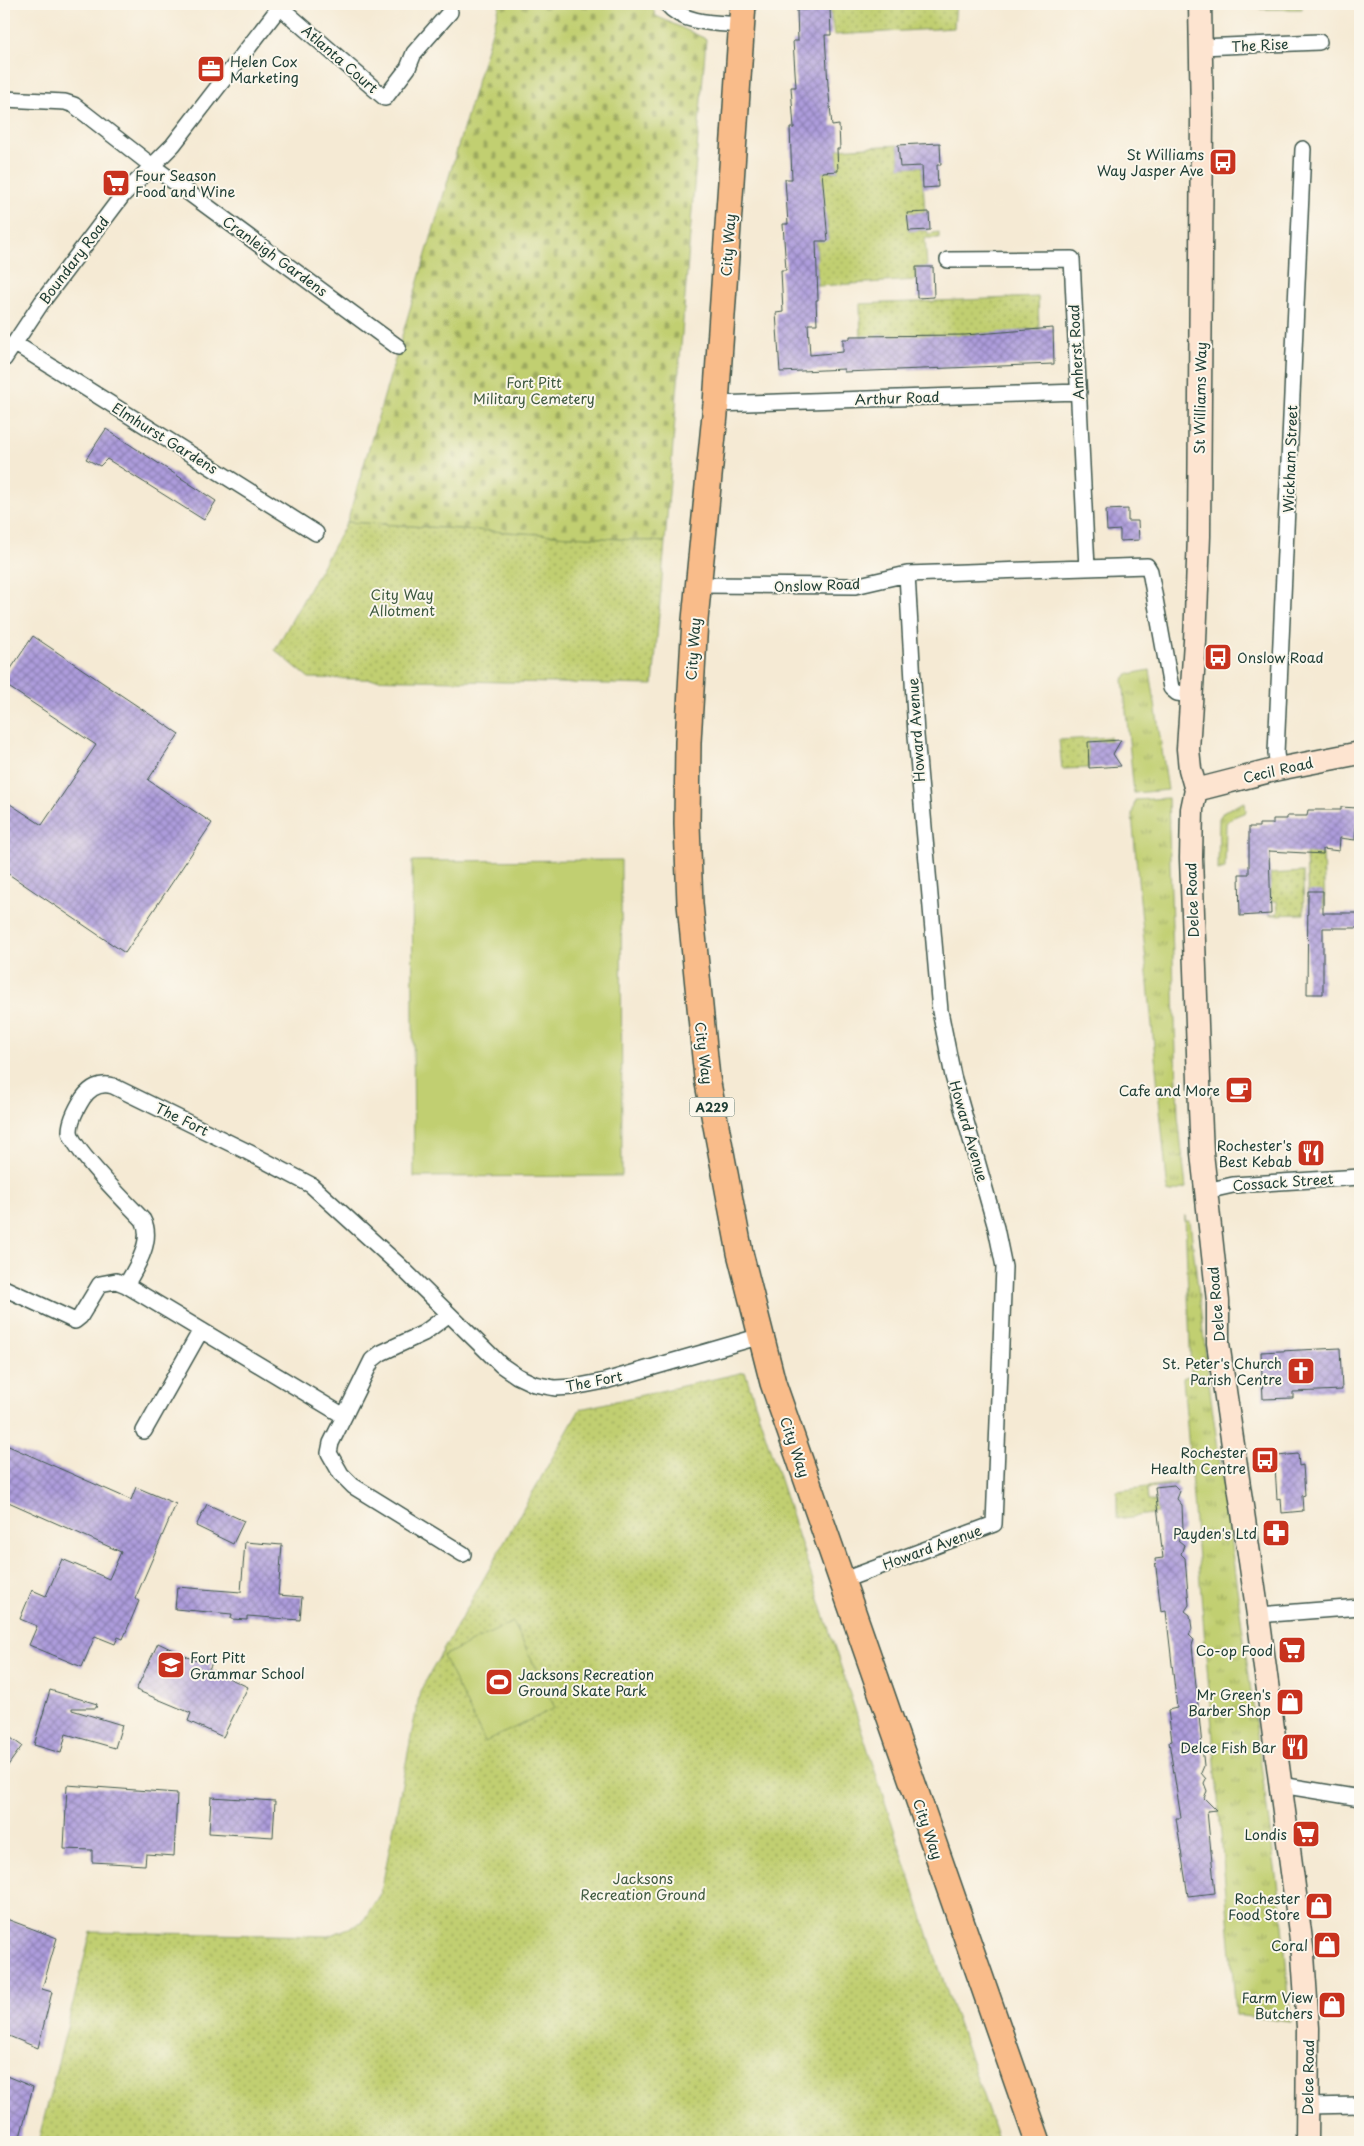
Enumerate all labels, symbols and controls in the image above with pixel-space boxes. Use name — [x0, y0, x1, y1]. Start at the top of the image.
street label: Atlanta Court — [297, 20, 383, 98]
street label: The Rise — [1231, 33, 1289, 57]
place label: Helen Cox Marketing — [230, 51, 299, 88]
office icon: Helen Cox Marketing — [196, 54, 226, 84]
place label: St Williams Way Jasper Ave — [1097, 144, 1204, 181]
bus stop icon: St Williams Way Jasper Ave — [1208, 147, 1238, 177]
place label: Four Season Food and Wine — [135, 165, 235, 202]
supermarket icon: Four Season Food and Wine — [101, 168, 131, 198]
street label: Cranleigh Gardens — [218, 211, 332, 301]
street label: Boundary Road — [34, 212, 114, 308]
street label: City Way — [715, 213, 741, 277]
street label: Amherst Road — [1063, 304, 1089, 400]
street label: St Williams Way — [1189, 342, 1211, 454]
park label: Fort Pitt Military Cemetery — [473, 372, 595, 409]
street label: Arthur Road — [854, 386, 940, 410]
street label: Elmhurst Gardens — [108, 397, 222, 479]
street label: Wickham Street — [1278, 405, 1302, 513]
street label: Onslow Road — [773, 573, 861, 597]
park label: City Way Allotment — [369, 584, 435, 621]
street label: City Way — [680, 617, 706, 681]
bus stop icon: Onslow Road — [1203, 642, 1233, 672]
place label: Onslow Road — [1237, 647, 1324, 668]
street label: Howard Avenue — [902, 677, 930, 783]
street label: Cecil Road — [1241, 752, 1315, 788]
street label: Delce Road — [1180, 862, 1204, 938]
street label: City Way — [690, 1020, 718, 1086]
cafe icon: Cafe and More — [1224, 1075, 1254, 1105]
street label: Howard Avenue — [945, 1078, 994, 1184]
place label: Cafe and More — [1119, 1080, 1220, 1101]
street label: The Fort — [152, 1097, 213, 1141]
road number: A229 — [690, 1098, 734, 1116]
place label: Rochester's Best Kebab — [1217, 1135, 1292, 1172]
restaurant icon: Rochester's Best Kebab — [1296, 1138, 1326, 1168]
street label: Cossack Street — [1232, 1168, 1334, 1196]
street label: Delce Road — [1202, 1266, 1230, 1342]
place label: St. Peter's Church Parish Centre — [1162, 1353, 1282, 1390]
church icon: St. Peter's Church Parish Centre — [1286, 1356, 1316, 1386]
street label: The Fort — [564, 1365, 624, 1397]
street label: City Way — [775, 1414, 815, 1480]
place label: Rochester Health Centre — [1151, 1442, 1246, 1479]
bus stop icon: Rochester Health Centre — [1250, 1445, 1280, 1475]
pharmacy icon: Payden's Ltd — [1261, 1518, 1291, 1548]
street label: Howard Avenue — [880, 1519, 985, 1575]
place label: Payden's Ltd — [1173, 1523, 1257, 1544]
supermarket icon: Co-op Food — [1277, 1635, 1307, 1665]
place label: Co-op Food — [1196, 1640, 1273, 1661]
place label: Fort Pitt Grammar School — [190, 1647, 305, 1684]
school or university icon: Fort Pitt Grammar School — [156, 1650, 186, 1680]
place label: Jacksons Recreation Ground Skate Park — [518, 1664, 654, 1701]
sports icon: Jacksons Recreation Ground Skate Park — [484, 1667, 514, 1697]
place label: Mr Green's Barber Shop — [1188, 1684, 1271, 1721]
shop icon: Mr Green's Barber Shop — [1275, 1687, 1305, 1717]
restaurant icon: Delce Fish Bar — [1280, 1732, 1310, 1762]
place label: Delce Fish Bar — [1180, 1737, 1277, 1758]
street label: City Way — [908, 1796, 948, 1862]
supermarket icon: Londis — [1291, 1819, 1321, 1849]
place label: Londis — [1244, 1824, 1287, 1845]
park label: Jacksons Recreation Ground — [580, 1868, 706, 1905]
place label: Rochester Food Store — [1228, 1888, 1300, 1925]
shop icon: Rochester Food Store — [1304, 1891, 1334, 1921]
shop icon: Coral — [1312, 1930, 1342, 1960]
place label: Coral — [1271, 1935, 1308, 1956]
place label: Farm View Butchers — [1242, 1987, 1313, 2024]
shop icon: Farm View Butchers — [1317, 1990, 1347, 2020]
street label: Delce Road — [1297, 2039, 1319, 2115]

